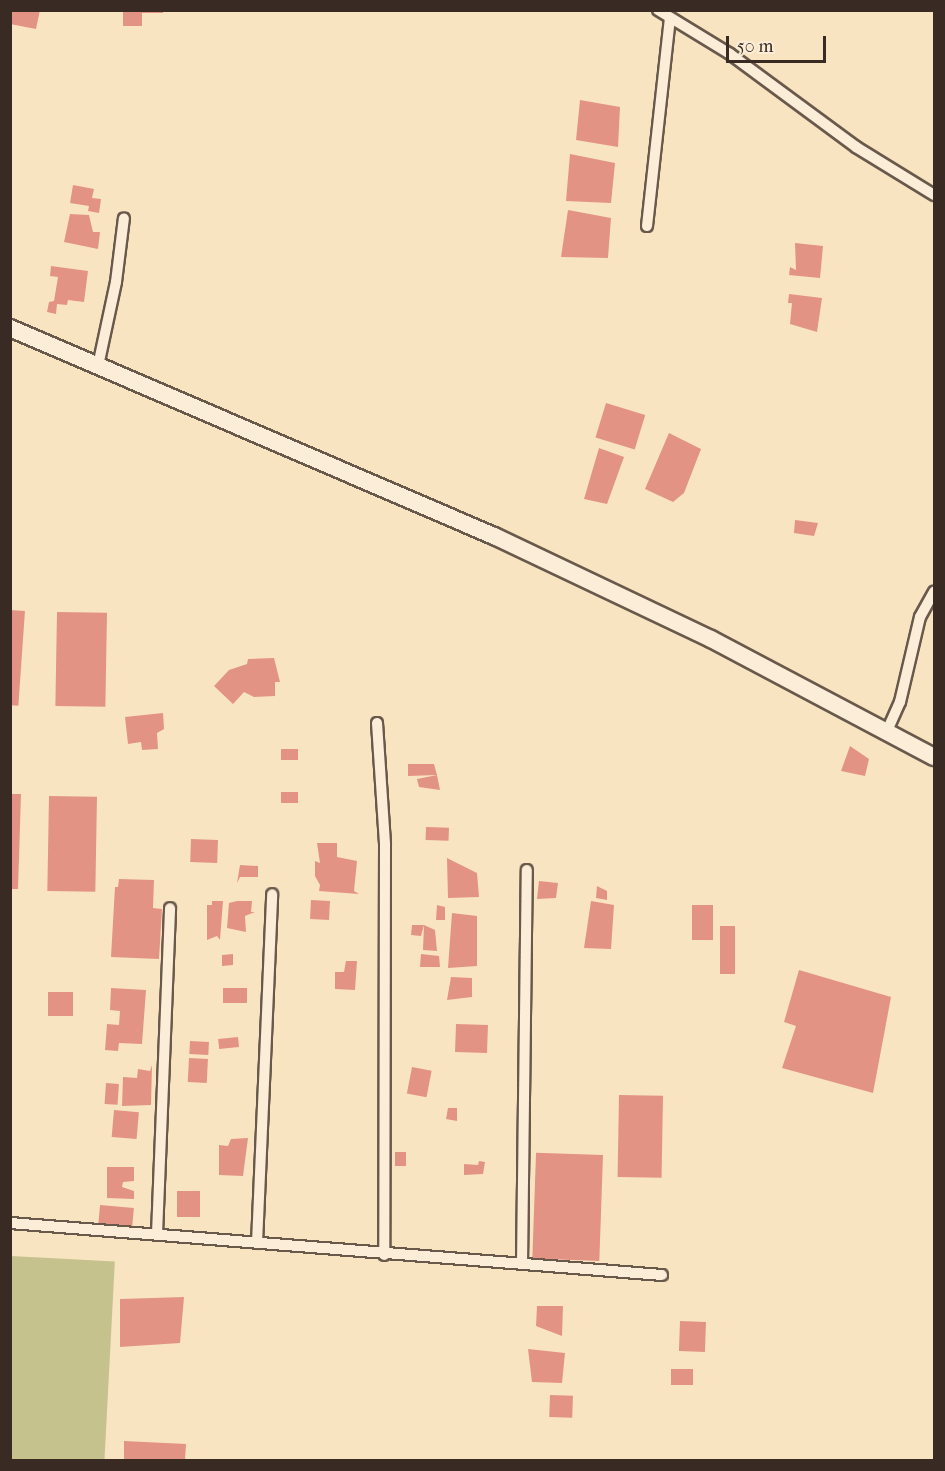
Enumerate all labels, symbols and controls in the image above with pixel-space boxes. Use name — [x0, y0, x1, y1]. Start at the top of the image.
scale bar — [729, 24, 830, 62]
text: 50 m — [737, 36, 773, 57]

